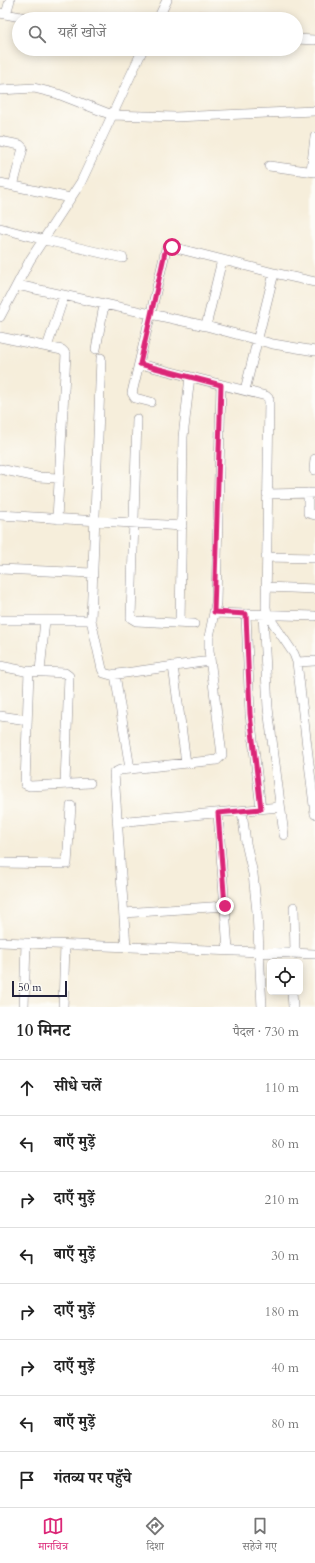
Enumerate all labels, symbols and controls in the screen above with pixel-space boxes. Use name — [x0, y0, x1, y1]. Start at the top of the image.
search box — [12, 12, 303, 56]
text: यहाँ खोजें — [58, 22, 106, 42]
icon: search — [26, 23, 48, 45]
route start — [163, 238, 181, 256]
route end — [216, 897, 234, 915]
map controls — [267, 959, 303, 995]
button: locate — [267, 959, 303, 995]
scale bar — [12, 979, 67, 998]
text: 50 m — [18, 980, 42, 995]
text: 10 मिनट — [16, 1019, 70, 1042]
text: पैदल · 730 m — [233, 1023, 299, 1041]
text: सीधे चलें — [54, 1076, 102, 1096]
icon: ahead — [16, 1077, 38, 1099]
text: 110 m — [265, 1079, 299, 1097]
text: बाएँ मुड़ें — [54, 1132, 95, 1152]
icon: left — [16, 1133, 38, 1155]
text: 80 m — [271, 1135, 299, 1153]
text: दाएँ मुड़ें — [54, 1188, 95, 1208]
icon: right — [16, 1189, 38, 1211]
text: 210 m — [265, 1191, 299, 1209]
text: बाएँ मुड़ें — [54, 1244, 95, 1264]
icon: left — [16, 1245, 38, 1267]
text: 30 m — [271, 1247, 299, 1265]
text: दाएँ मुड़ें — [54, 1300, 95, 1320]
icon: right — [16, 1301, 38, 1323]
text: 180 m — [265, 1303, 299, 1321]
text: दाएँ मुड़ें — [54, 1356, 95, 1376]
icon: right — [16, 1357, 38, 1379]
text: 40 m — [271, 1359, 299, 1377]
text: बाएँ मुड़ें — [54, 1412, 95, 1432]
icon: left — [16, 1413, 38, 1435]
text: 80 m — [271, 1415, 299, 1433]
text: गंतव्य पर पहुँचे — [54, 1468, 131, 1488]
icon: arrive — [16, 1469, 38, 1491]
tab: मानचित्र — [38, 1515, 68, 1557]
tab: दिशा — [144, 1515, 166, 1557]
tab: सहेजे गए — [243, 1515, 277, 1557]

